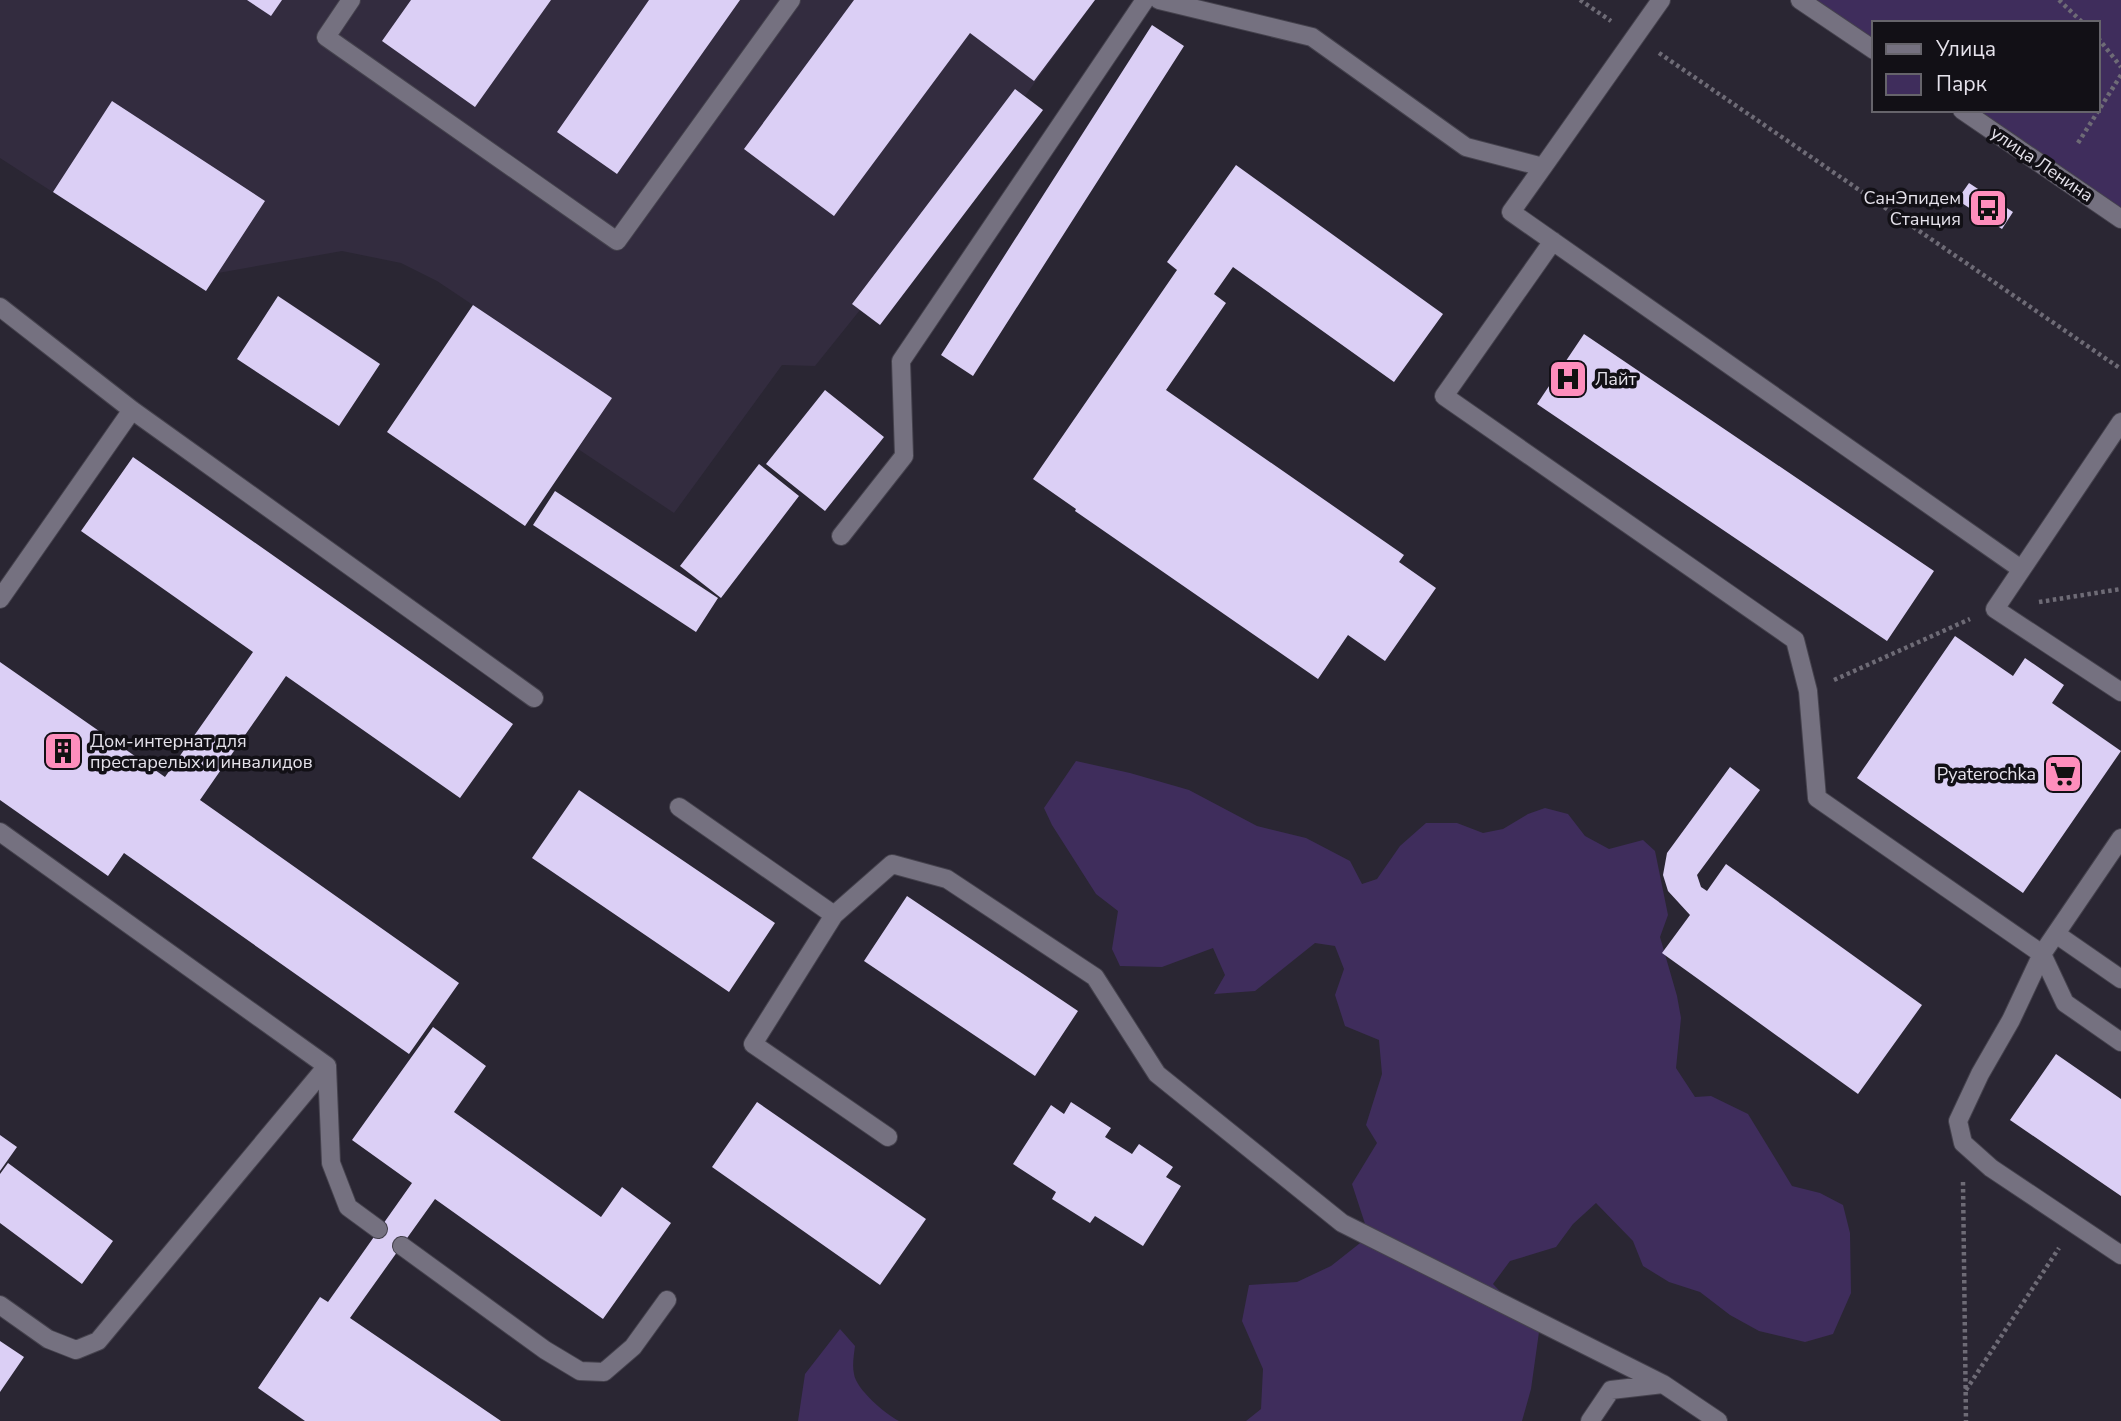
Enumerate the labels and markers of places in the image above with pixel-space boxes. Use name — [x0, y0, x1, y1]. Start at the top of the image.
place label: СанЭпидем Станция — [1863, 186, 1961, 231]
bus stop icon: СанЭпидем Станция — [1967, 187, 2009, 229]
hospital icon: Лайт — [1547, 358, 1589, 400]
place label: Лайт — [1595, 367, 1637, 391]
place label: Дом-интернат для престарелых и инвалидов — [90, 729, 313, 774]
building icon: Дом-интернат для престарелых и инвалидов — [42, 730, 84, 772]
supermarket icon: Pyaterochka — [2042, 753, 2084, 795]
place label: Pyaterochka — [1937, 762, 2036, 786]

